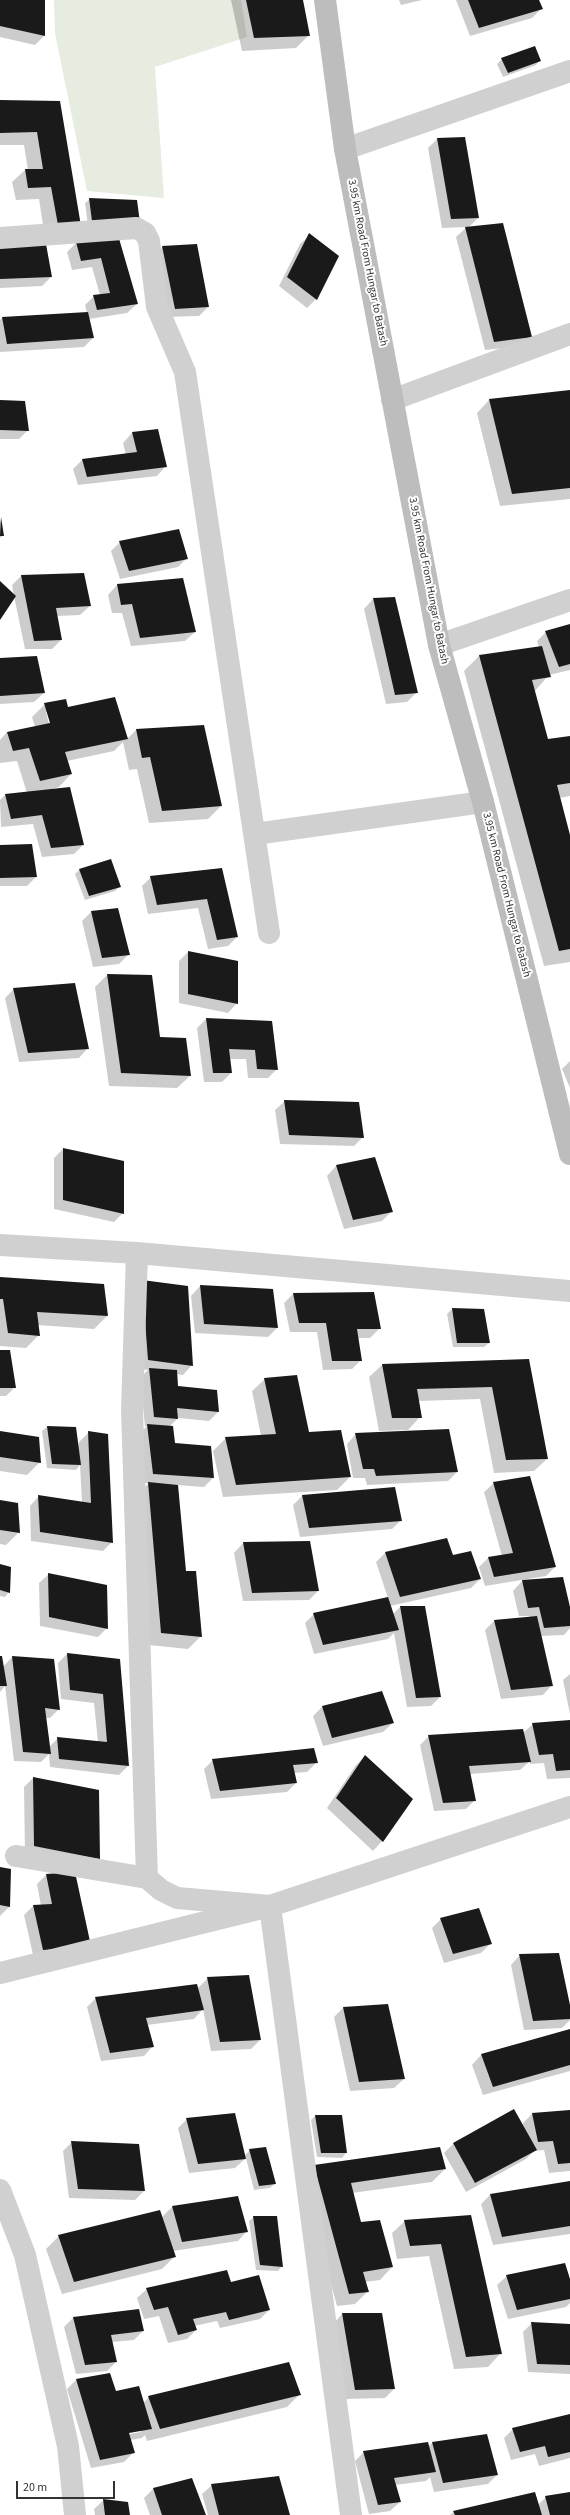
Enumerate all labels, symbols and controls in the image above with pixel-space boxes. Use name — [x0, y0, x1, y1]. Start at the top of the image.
street label: 3.95 km Road From Hungar to Batash — [344, 179, 390, 347]
street label: 3.95 km Road From Hungar to Batash — [405, 497, 451, 665]
street label: 3.95 km Road From Hungar to Batash — [479, 811, 533, 979]
scale bar — [18, 2473, 117, 2499]
text: 20 m — [23, 2479, 47, 2496]

